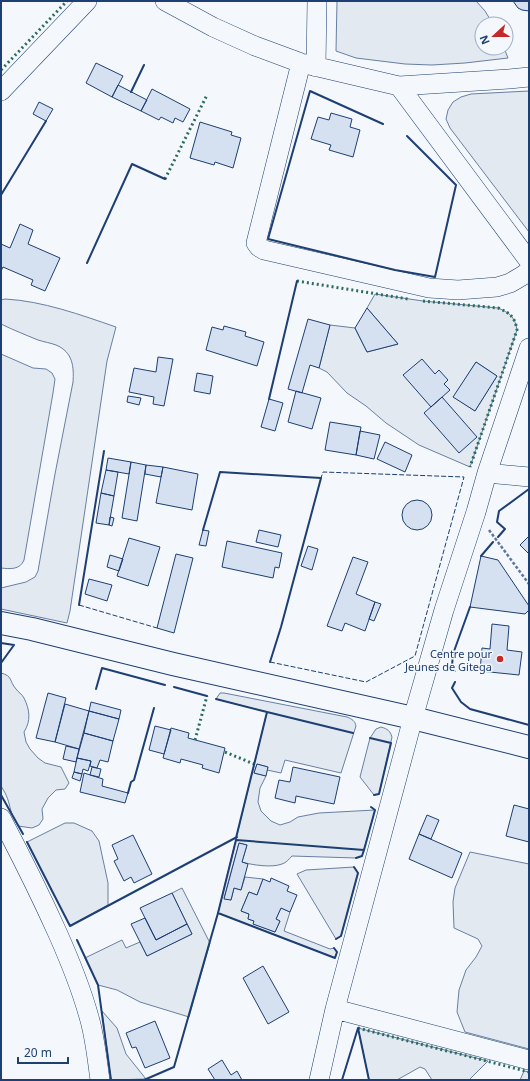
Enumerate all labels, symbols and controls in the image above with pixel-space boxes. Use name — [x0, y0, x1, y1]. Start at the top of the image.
north arrow — [474, 16, 514, 56]
text: N — [476, 33, 493, 47]
place label: Centre pour Jeunes de Gitega — [404, 646, 492, 674]
marker: Centre pour Jeunes de Gitega — [495, 654, 505, 664]
scale bar — [18, 1039, 68, 1065]
text: 20 m — [24, 1044, 52, 1061]

